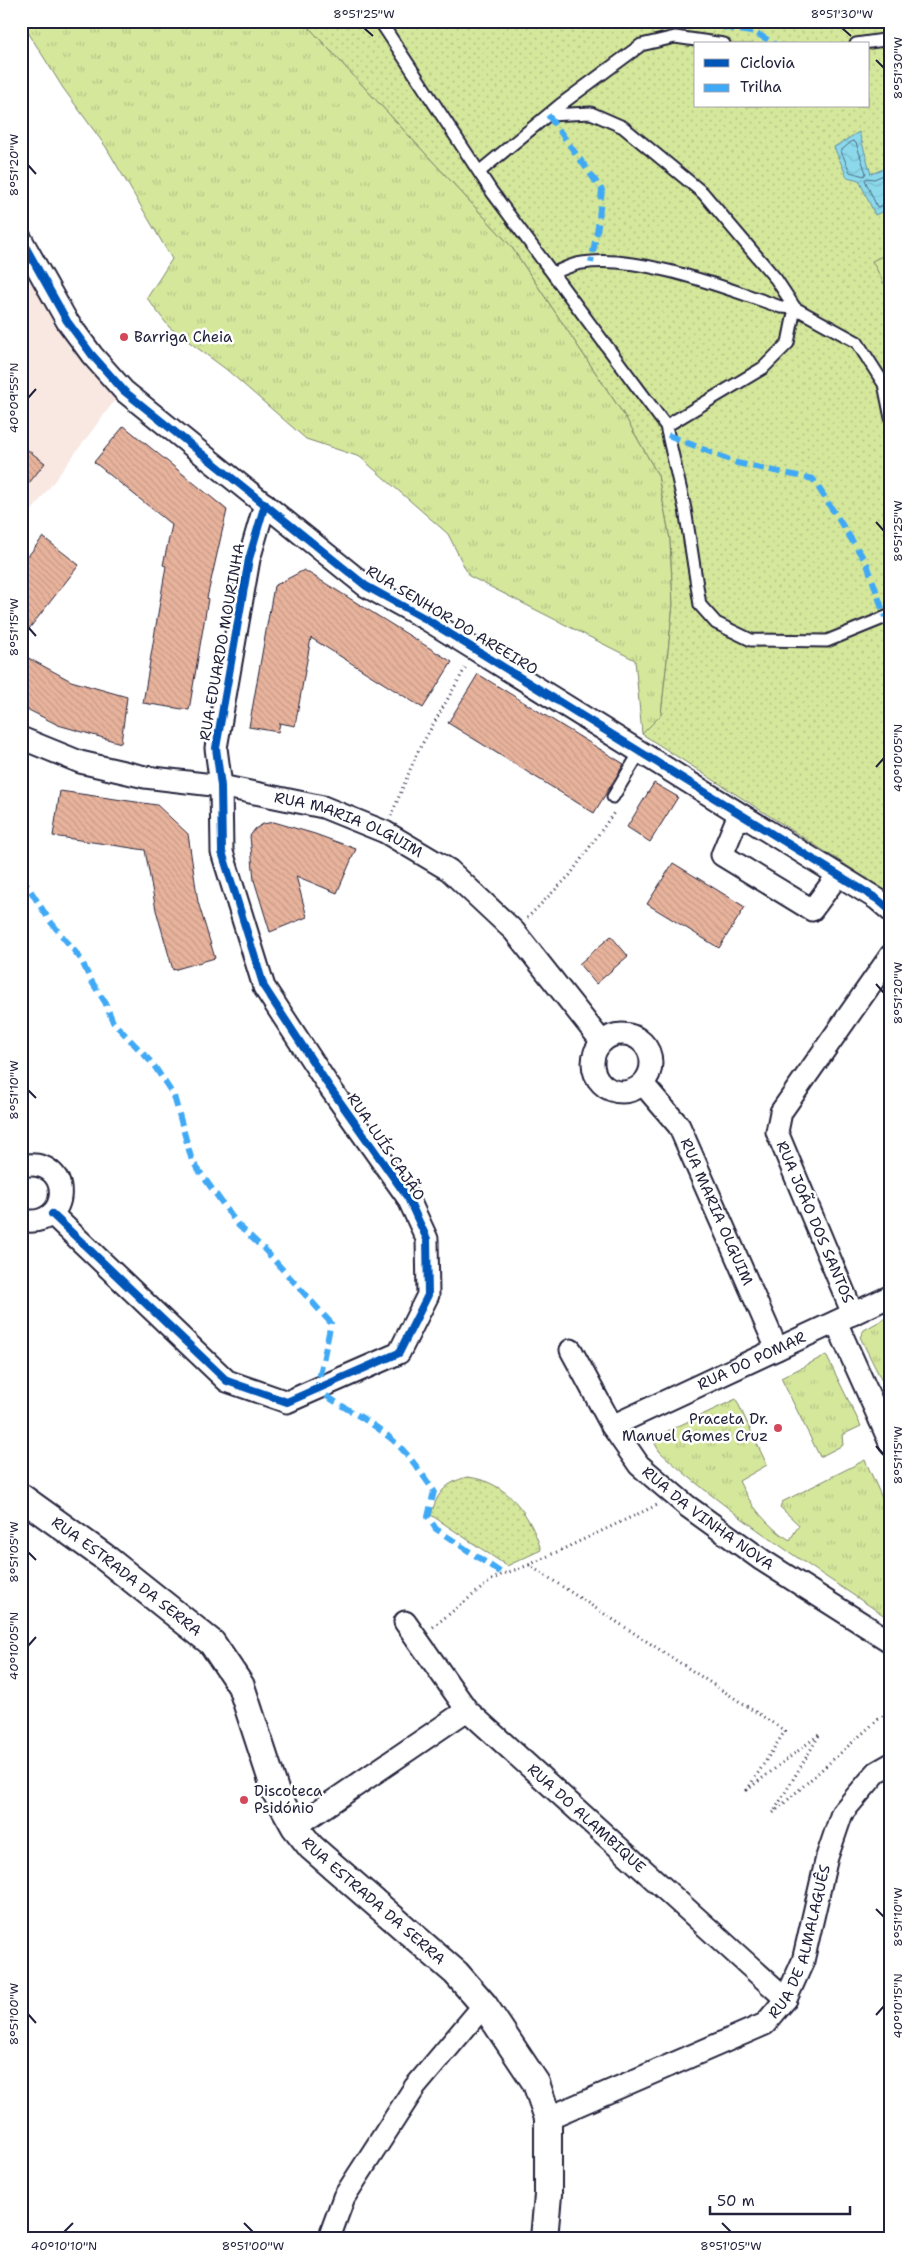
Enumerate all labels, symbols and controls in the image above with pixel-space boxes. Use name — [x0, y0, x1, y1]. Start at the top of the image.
text: 8°51'25"W — [333, 6, 395, 22]
text: 8°51'30"W — [811, 6, 873, 22]
text: 8°51'30"W — [890, 37, 906, 99]
legend — [694, 42, 870, 108]
text: Ciclovia — [740, 53, 796, 73]
text: Trilha — [740, 77, 782, 97]
text: 8°51'20"W — [6, 134, 22, 196]
place label: Barriga Cheia — [134, 327, 233, 347]
marker: Barriga Cheia — [118, 331, 130, 343]
text: 40°09'55"N — [6, 363, 22, 433]
text: 8°51'25"W — [890, 500, 906, 562]
street label: RUA EDUARDO MOURINHA — [195, 542, 249, 742]
street label: RUA SENHOR DO AREEIRO — [362, 561, 542, 679]
text: 8°51'15"W — [6, 598, 22, 656]
text: 40°10'05"N — [890, 724, 906, 792]
street label: RUA MARIA OLGUIM — [273, 787, 427, 862]
text: 8°51'20"W — [890, 962, 906, 1024]
text: 8°51'10"W — [6, 1060, 22, 1120]
street label: RUA LUÍS CAJÃO — [343, 1088, 431, 1205]
street label: RUA MARIA OLGUIM — [676, 1135, 758, 1288]
street label: RUA JOÃO DOS SANTOS — [772, 1137, 860, 1306]
street label: RUA DO POMAR — [694, 1327, 809, 1395]
place label: Praceta Dr. Manuel Gomes Cruz — [622, 1409, 768, 1446]
marker: Praceta Dr. Manuel Gomes Cruz — [772, 1422, 784, 1434]
text: 8°51'15"W — [890, 1426, 906, 1484]
street label: RUA DA VINHA NOVA — [638, 1462, 778, 1575]
street label: RUA ESTRADA DA SERRA — [47, 1512, 206, 1641]
text: 8°51'05"W — [6, 1521, 22, 1583]
text: 40°10'05"N — [6, 1612, 22, 1680]
street label: RUA DO ALAMBIQUE — [523, 1759, 650, 1877]
place label: Discoteca Psidónio — [254, 1781, 323, 1818]
marker: Discoteca Psidónio — [238, 1794, 250, 1806]
street label: RUA ESTRADA DA SERRA — [297, 1833, 450, 1969]
street label: RUA DE ALMALAGUÊS — [764, 1863, 835, 2023]
text: 8°51'10"W — [890, 1887, 906, 1947]
text: 40°10'15"N — [890, 1973, 906, 2039]
text: 8°51'00"W — [6, 1983, 22, 2045]
scale bar — [710, 2184, 850, 2216]
text: 50 m — [717, 2191, 755, 2211]
text: 40°10'10"N — [31, 2238, 97, 2254]
text: 8°51'00"W — [222, 2238, 284, 2254]
text: 8°51'05"W — [700, 2238, 762, 2254]

